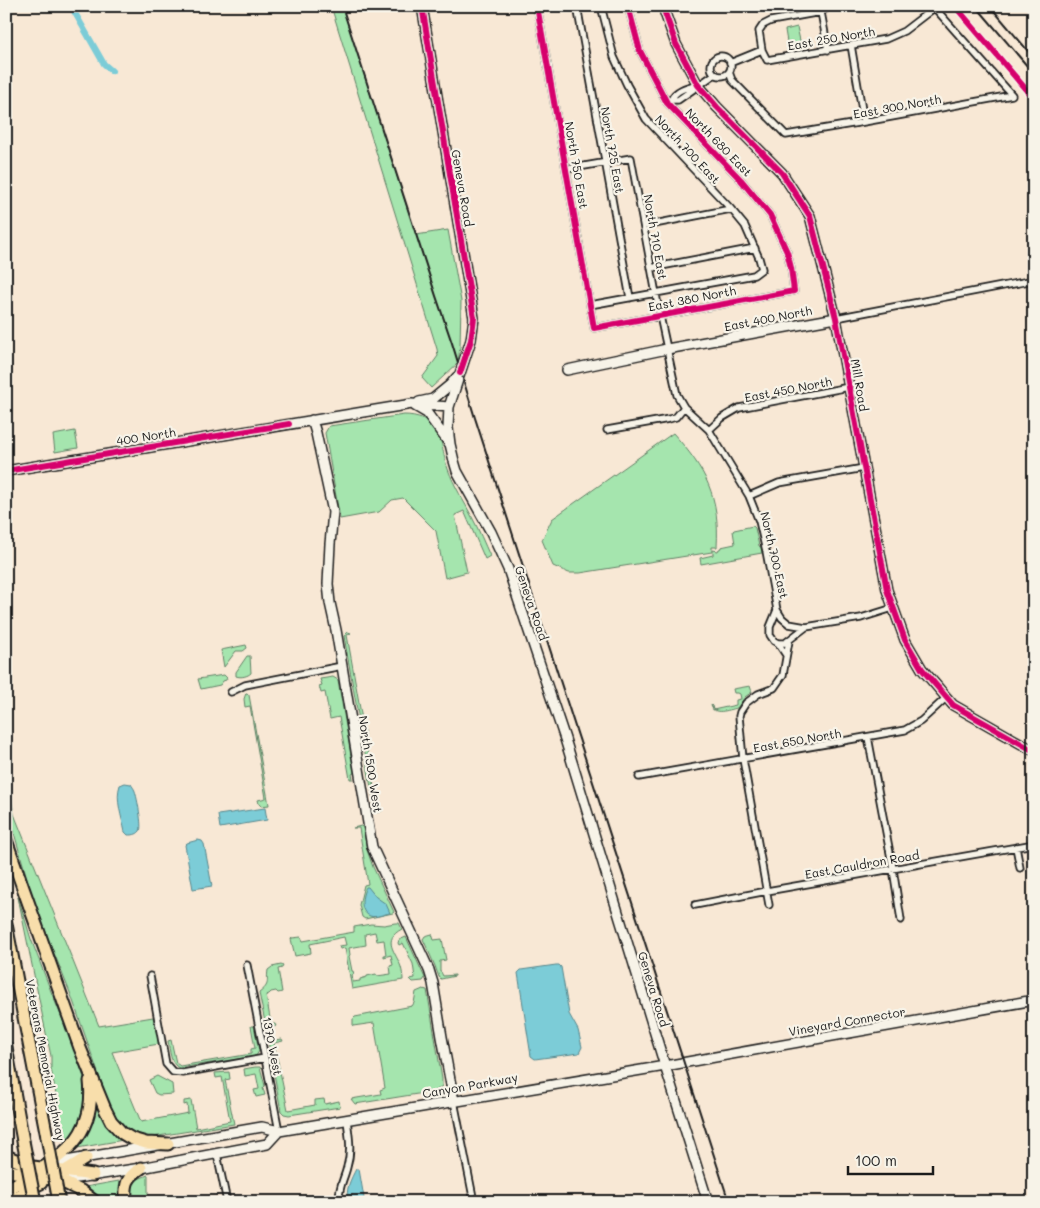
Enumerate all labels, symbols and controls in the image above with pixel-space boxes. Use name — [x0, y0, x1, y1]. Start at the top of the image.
street label: East 250 North — [786, 22, 876, 54]
street label: East 300 North — [852, 90, 942, 122]
street label: North 680 East — [682, 104, 756, 180]
street label: North 725 East — [598, 106, 628, 194]
street label: North 700 East — [652, 111, 724, 187]
street label: North 750 East — [561, 120, 593, 210]
street label: Geneva Road — [448, 148, 478, 228]
street label: North 710 East — [641, 193, 671, 281]
street label: East 380 North — [647, 282, 737, 314]
street label: East 400 North — [723, 302, 813, 334]
street label: Mill Road — [848, 358, 873, 413]
street label: East 450 North — [743, 373, 833, 405]
street label: 400 North — [115, 423, 177, 449]
street label: North 700 East — [757, 510, 793, 600]
street label: Geneva Road — [512, 564, 552, 643]
street label: North 1500 West — [355, 714, 387, 814]
street label: East 650 North — [752, 724, 842, 756]
street label: East Cauldron Road — [803, 846, 921, 882]
street label: Geneva Road — [635, 949, 673, 1029]
street label: Veterans Memorial Highway — [22, 978, 70, 1142]
street label: Vineyard Connector — [787, 1003, 907, 1039]
street label: 1370 West — [259, 1015, 287, 1077]
street label: Canyon Parkway — [421, 1069, 519, 1101]
scale bar — [848, 1143, 932, 1175]
text: 100 m — [855, 1150, 897, 1170]

